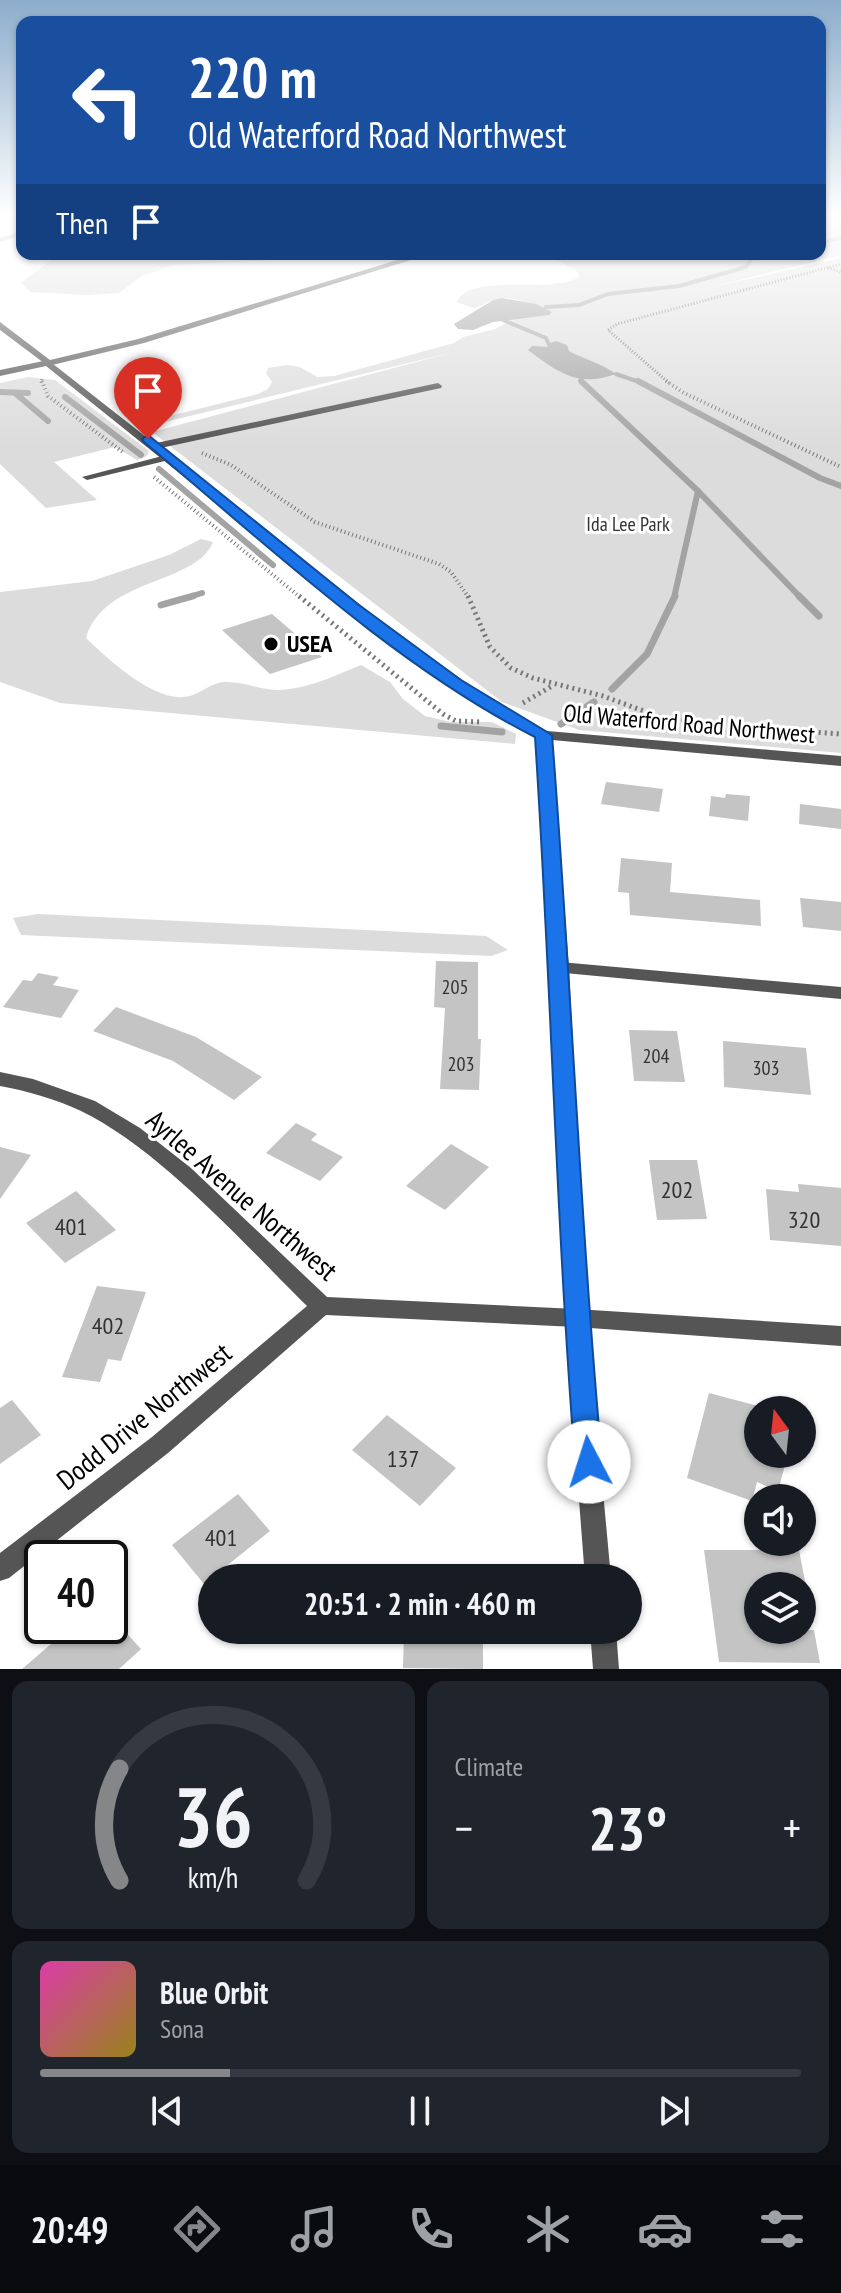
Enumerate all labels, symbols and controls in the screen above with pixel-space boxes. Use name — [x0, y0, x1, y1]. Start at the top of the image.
text: 220 m — [188, 41, 317, 113]
icon: left — [56, 48, 160, 152]
text: Old Waterford Road Northwest — [188, 111, 566, 158]
icon: arrive — [124, 200, 168, 244]
text: Then — [56, 203, 108, 242]
pin — [114, 357, 182, 439]
icon: arrive — [126, 369, 170, 413]
park label: Ida Lee Park — [586, 511, 670, 537]
place label: USEA — [287, 628, 333, 659]
marker: USEA — [262, 635, 280, 653]
street label: Old Waterford Road Northwest — [562, 697, 816, 750]
house number: 205 — [442, 974, 469, 1000]
house number: 204 — [643, 1043, 670, 1069]
house number: 203 — [448, 1051, 475, 1077]
house number: 303 — [753, 1055, 780, 1081]
street label: Ayrlee Avenue Northwest — [139, 1101, 346, 1288]
house number: 202 — [661, 1174, 693, 1205]
house number: 320 — [788, 1204, 820, 1235]
house number: 401 — [55, 1211, 87, 1242]
house number: 402 — [92, 1310, 124, 1341]
street label: Dodd Drive Northwest — [49, 1334, 239, 1497]
north arrow — [744, 1396, 816, 1468]
map controls — [744, 1396, 816, 1644]
position arrow — [547, 1420, 631, 1504]
house number: 137 — [387, 1443, 419, 1474]
button: sound — [744, 1484, 816, 1556]
house number: 401 — [205, 1522, 237, 1553]
speed limit sign: 40 — [24, 1540, 128, 1644]
button: layers — [744, 1572, 816, 1644]
text: 20:51 · 2 min · 460 m — [304, 1584, 536, 1623]
text: Climate — [455, 1750, 523, 1783]
text: 36 — [173, 1762, 253, 1870]
text: 23° — [588, 1789, 667, 1867]
text: − — [455, 1799, 473, 1856]
text: + — [783, 1799, 801, 1856]
text: km/h — [188, 1859, 239, 1896]
text: Blue Orbit — [160, 1973, 268, 2012]
text: Sona — [160, 2012, 204, 2045]
icon: previous — [145, 2089, 189, 2133]
icon: pause — [398, 2089, 442, 2133]
icon: next — [652, 2089, 696, 2133]
icon: directions — [169, 2201, 225, 2257]
icon: music — [286, 2201, 342, 2257]
icon: phone — [403, 2201, 459, 2257]
icon: climate — [520, 2201, 576, 2257]
icon: car — [637, 2201, 693, 2257]
icon: filters — [754, 2201, 810, 2257]
text: 20:49 — [31, 2206, 108, 2253]

